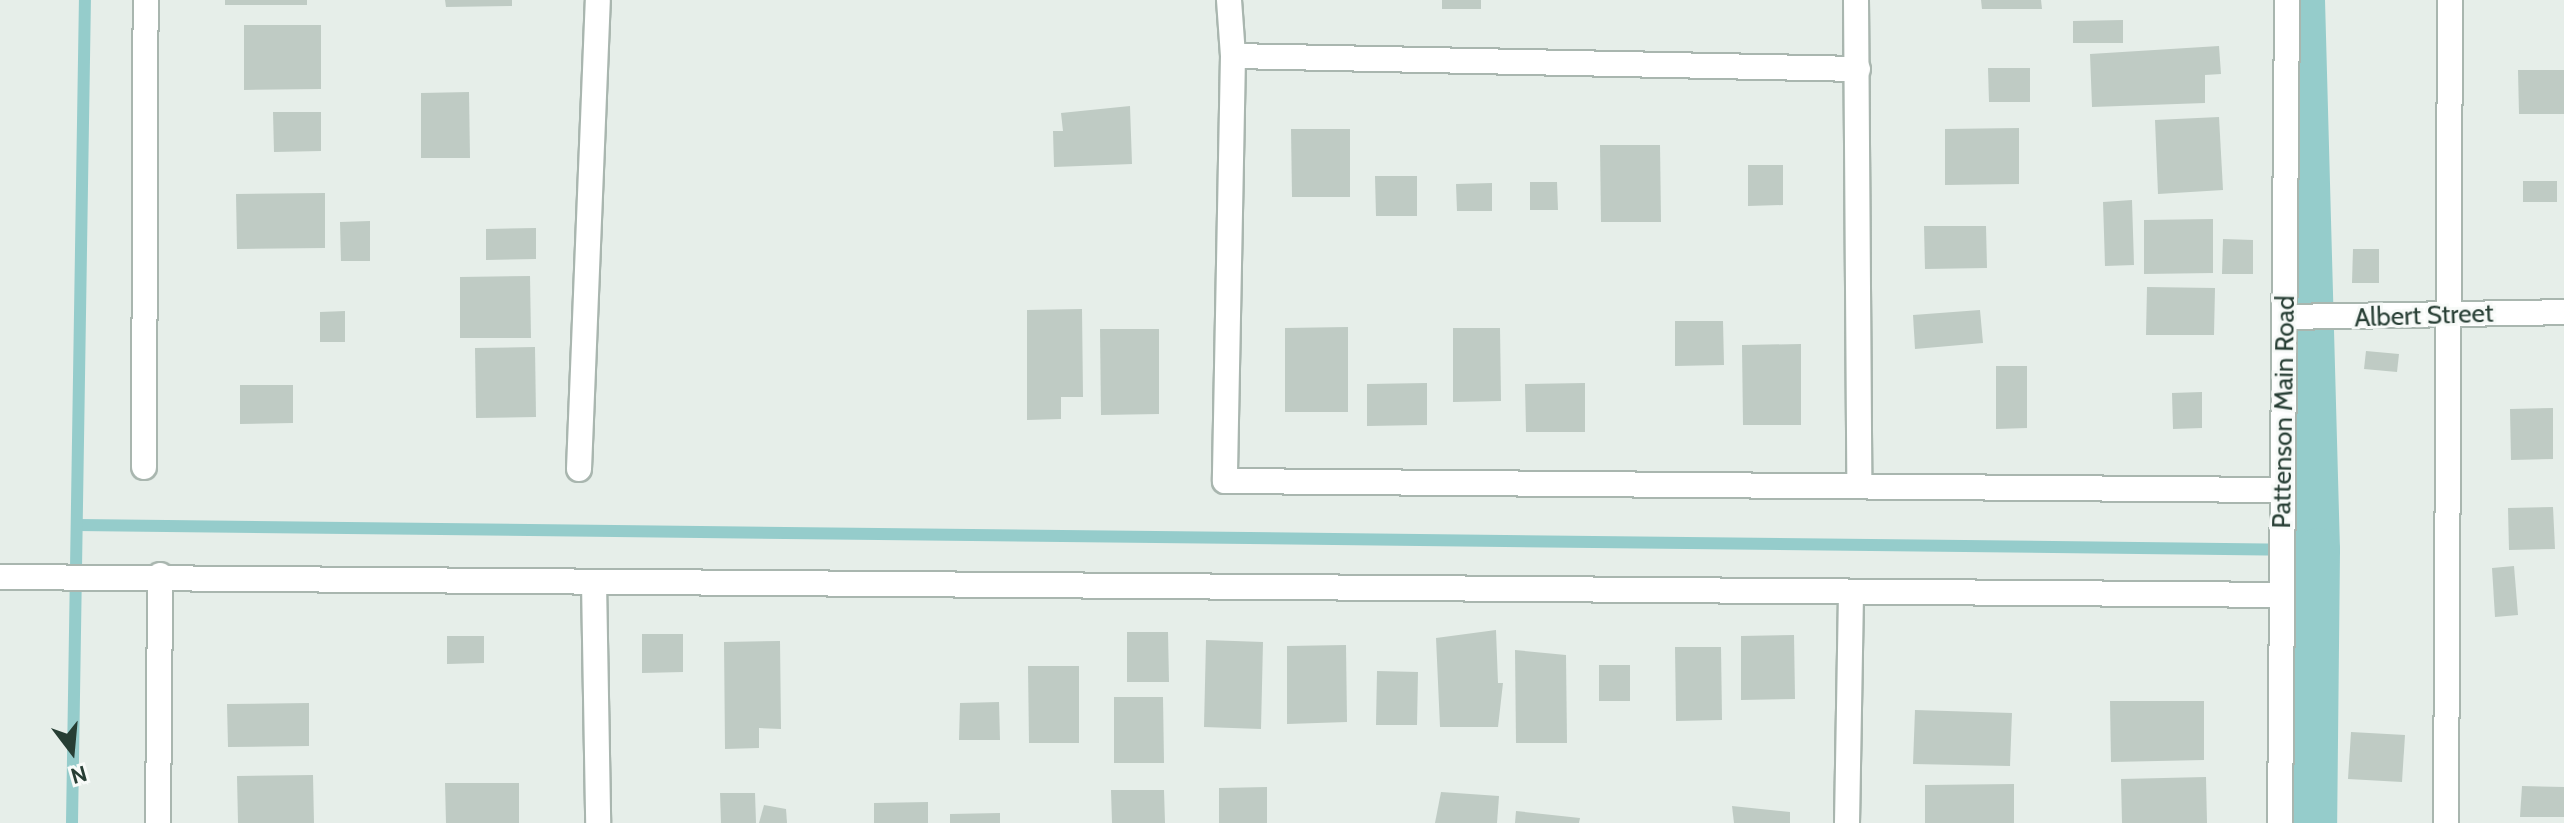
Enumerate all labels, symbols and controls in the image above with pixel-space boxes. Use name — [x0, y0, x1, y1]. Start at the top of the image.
street label: Pattenson Main Road — [2266, 295, 2302, 529]
street label: Albert Street — [2354, 298, 2494, 334]
north arrow — [32, 711, 112, 791]
text: N — [68, 759, 90, 790]

